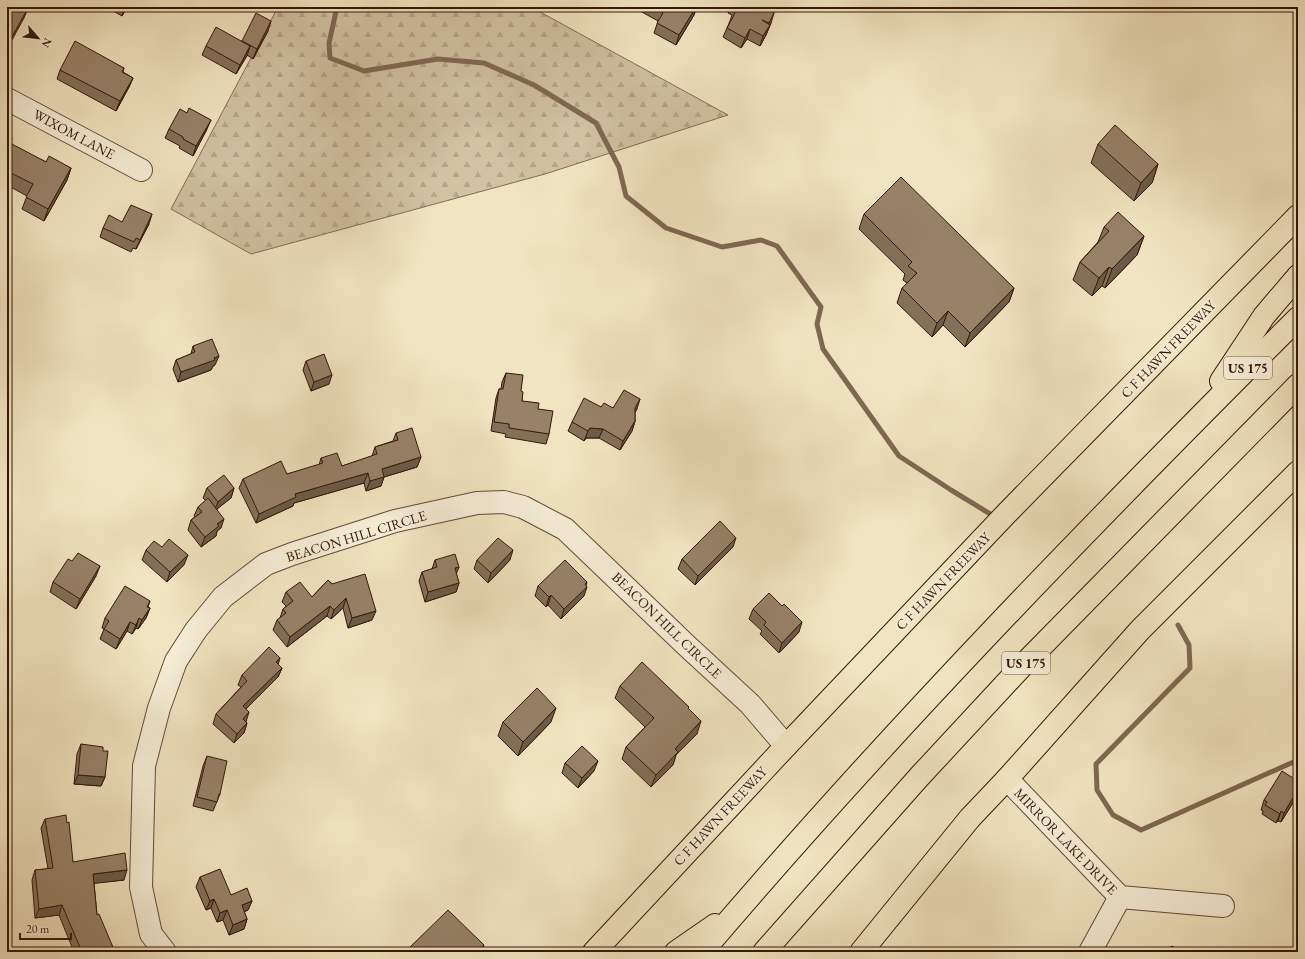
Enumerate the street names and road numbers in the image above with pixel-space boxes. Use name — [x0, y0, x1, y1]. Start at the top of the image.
street label: WIXOM LANE — [30, 105, 118, 163]
street label: C F HAWN FREEWAY — [1117, 296, 1220, 402]
road number: US 175 — [1224, 357, 1272, 379]
street label: BEACON HILL CIRCLE — [284, 506, 428, 566]
street label: C F HAWN FREEWAY — [892, 528, 995, 634]
street label: BEACON HILL CIRCLE — [608, 568, 726, 682]
road number: US 175 — [1002, 652, 1050, 674]
street label: C F HAWN FREEWAY — [669, 762, 771, 869]
street label: MIRROR LAKE DRIVE — [1010, 784, 1122, 898]

